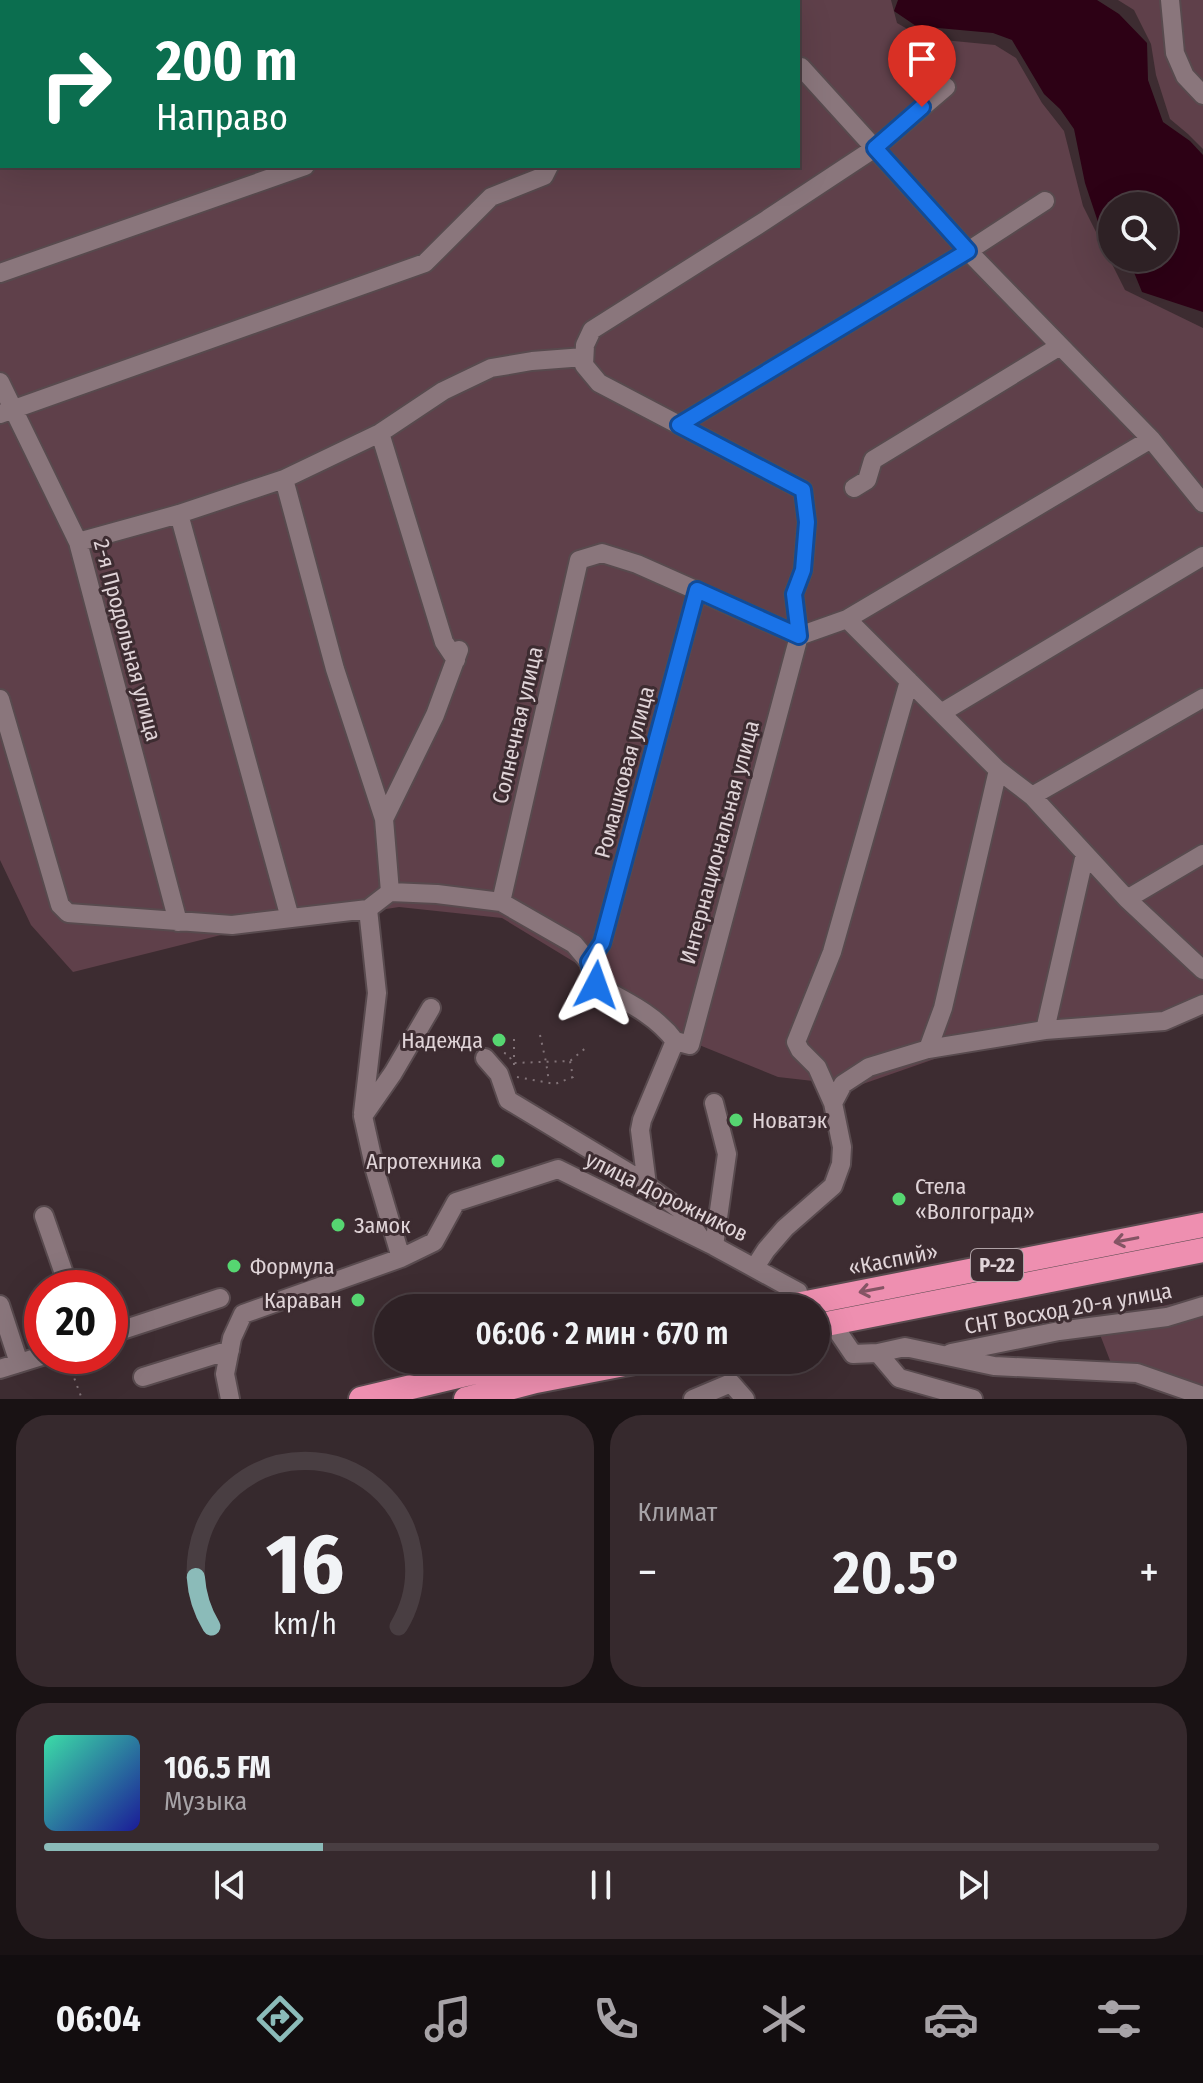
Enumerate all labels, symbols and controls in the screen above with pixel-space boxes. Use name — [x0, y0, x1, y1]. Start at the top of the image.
pin — [888, 25, 956, 107]
text: 200 m — [156, 28, 297, 95]
icon: right — [24, 32, 128, 136]
icon: arrive — [900, 37, 944, 81]
text: Направо — [156, 96, 288, 140]
map controls — [1098, 192, 1178, 272]
button: search — [1098, 192, 1178, 272]
street label: 2-я Продольная улица — [88, 536, 167, 744]
street label: Солнечная улица — [486, 644, 549, 806]
street label: Ромашковая улица — [589, 683, 660, 861]
street label: Интернациональная улица — [674, 717, 765, 967]
position arrow — [554, 943, 638, 1027]
place label: Надежда — [401, 1027, 483, 1054]
marker: Надежда — [490, 1031, 508, 1049]
place label: Новатэк — [752, 1107, 828, 1134]
marker: Новатэк — [727, 1111, 745, 1129]
street label: улица Дорожников — [581, 1145, 752, 1247]
place label: Агротехника — [366, 1148, 482, 1175]
marker: Агротехника — [489, 1152, 507, 1170]
place label: Стела «Волгоград» — [915, 1173, 1035, 1225]
marker: Стела «Волгоград» — [890, 1190, 908, 1208]
place label: Замок — [354, 1212, 411, 1239]
marker: Замок — [329, 1216, 347, 1234]
one-way arrow — [1114, 1233, 1140, 1248]
street label: «Каспий» — [846, 1238, 940, 1281]
road number: Р-22 — [971, 1249, 1023, 1281]
place label: Формула — [250, 1253, 334, 1280]
marker: Формула — [225, 1257, 243, 1275]
speed limit sign: 20 — [24, 1270, 128, 1374]
street label: СНТ Восход 20-я улица — [962, 1277, 1174, 1340]
one-way arrow — [859, 1283, 885, 1298]
place label: Караван — [264, 1287, 342, 1314]
marker: Караван — [349, 1291, 367, 1309]
text: 06:06 · 2 мин · 670 m — [475, 1316, 729, 1352]
text: Климат — [638, 1497, 717, 1528]
text: 16 — [265, 1515, 344, 1615]
text: 20.5° — [833, 1537, 963, 1609]
text: − — [638, 1546, 657, 1599]
text: + — [1139, 1546, 1159, 1599]
text: km/h — [273, 1607, 337, 1642]
text: 106.5 FM — [164, 1750, 271, 1786]
text: Музыка — [164, 1786, 247, 1817]
icon: previous — [208, 1863, 252, 1907]
icon: pause — [579, 1863, 623, 1907]
icon: next — [951, 1863, 995, 1907]
icon: directions — [252, 1991, 308, 2047]
icon: music — [420, 1991, 476, 2047]
icon: phone — [588, 1991, 644, 2047]
icon: climate — [756, 1991, 812, 2047]
icon: car — [923, 1991, 979, 2047]
icon: filters — [1091, 1991, 1147, 2047]
text: 06:04 — [56, 1997, 141, 2041]

